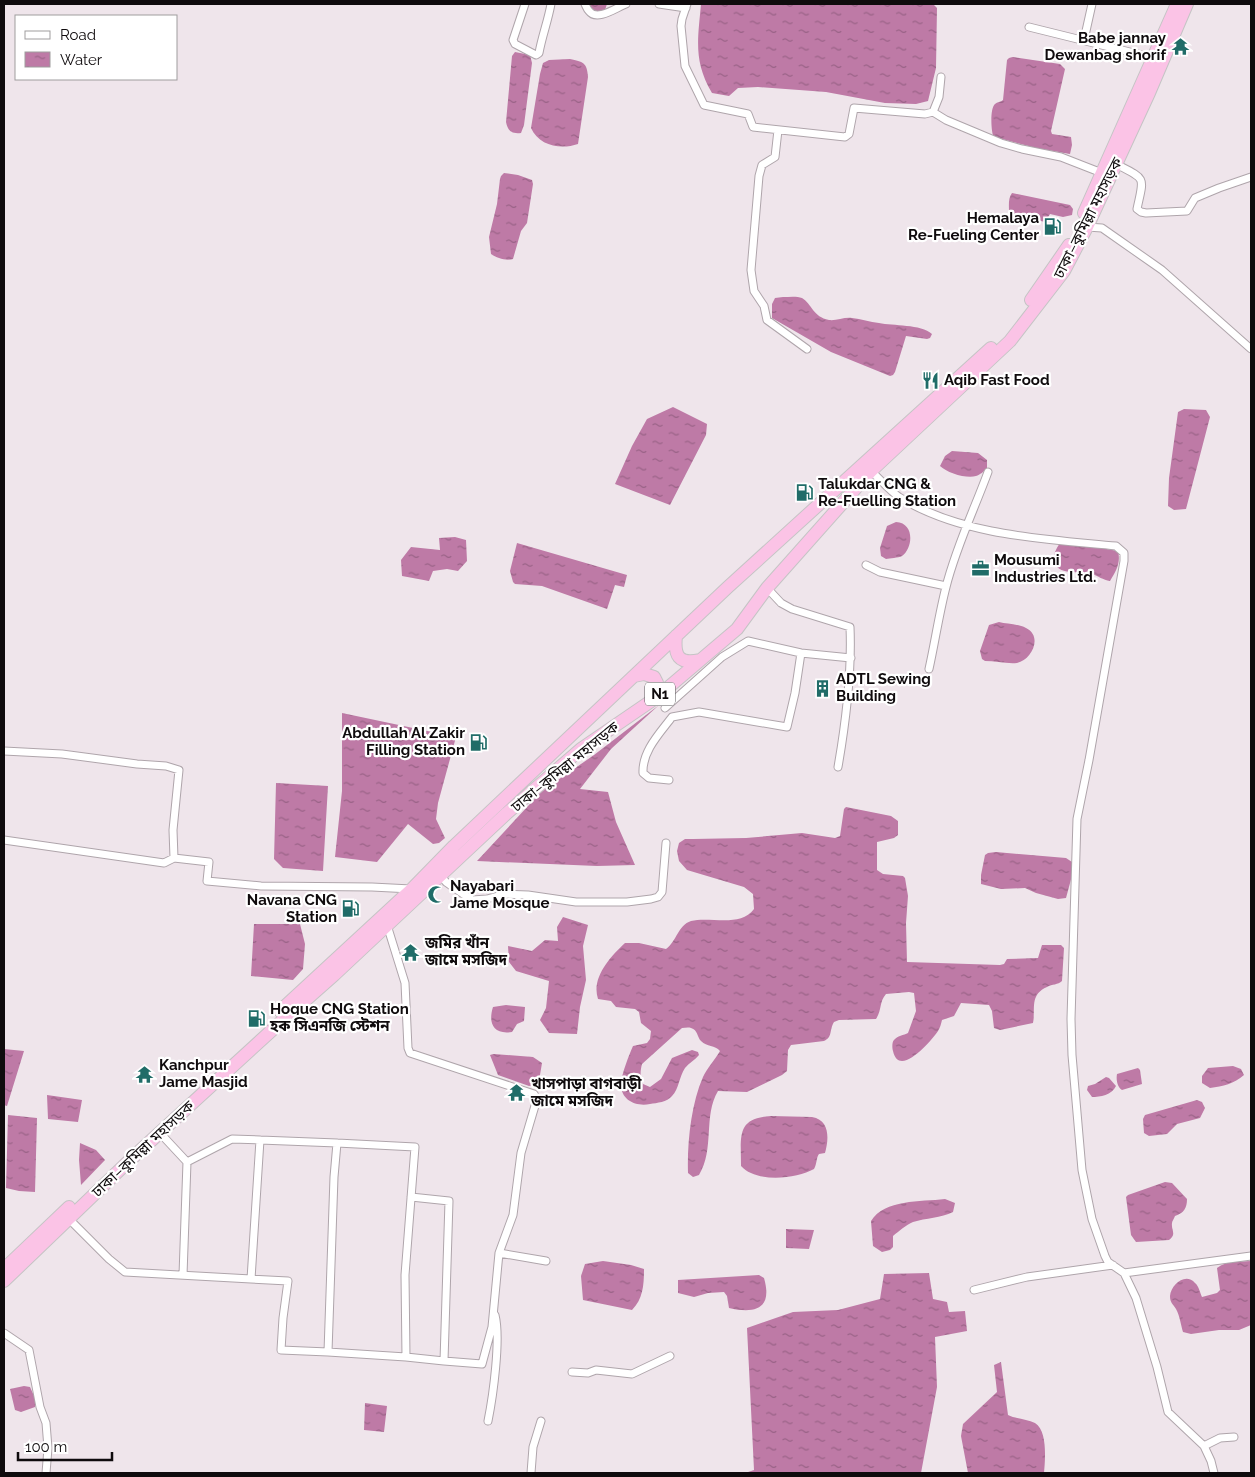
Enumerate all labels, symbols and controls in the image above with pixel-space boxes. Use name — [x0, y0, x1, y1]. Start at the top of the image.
legend — [15, 15, 178, 80]
text: Road — [60, 26, 96, 44]
place label: Babe jannay Dewanbag shorif — [1044, 29, 1167, 64]
temple icon: Babe jannay Dewanbag shorif — [1170, 37, 1190, 57]
text: Water — [60, 51, 103, 69]
street label: ঢাকা–কুমিল্লা মহাসড়ক — [1049, 154, 1127, 282]
place label: Hemalaya Re-Fueling Center — [908, 209, 1039, 244]
fuel station icon: Hemalaya Re-Fueling Center — [1043, 217, 1063, 237]
restaurant icon: Aqib Fast Food — [920, 370, 940, 390]
place label: Aqib Fast Food — [944, 371, 1050, 389]
place label: Talukdar CNG & Re-Fuelling Station — [818, 475, 956, 510]
fuel station icon: Talukdar CNG & Re-Fuelling Station — [794, 483, 814, 503]
place label: Mousumi Industries Ltd. — [994, 551, 1096, 586]
office icon: Mousumi Industries Ltd. — [970, 559, 990, 579]
place label: ADTL Sewing Building — [836, 670, 931, 705]
building icon: ADTL Sewing Building — [812, 678, 832, 698]
road number: N1 — [645, 682, 675, 706]
street label: ঢাকা–কুমিল্লা মহাসড়ক — [507, 718, 623, 817]
place label: Abdullah Al Zakir Filling Station — [342, 724, 465, 759]
fuel station icon: Abdullah Al Zakir Filling Station — [469, 732, 489, 752]
place label: Nayabari Jame Mosque — [450, 877, 549, 912]
mosque icon: Nayabari Jame Mosque — [426, 885, 446, 905]
place label: Navana CNG Station — [247, 891, 337, 926]
fuel station icon: Navana CNG Station — [341, 899, 361, 919]
place label: জমির খাঁন জামে মসজিদ — [424, 933, 508, 969]
temple icon: জমির খাঁন জামে মসজিদ — [401, 942, 421, 962]
place label: Hoque CNG Station হক সিএনজি স্টেশন — [269, 1000, 409, 1035]
fuel station icon: Hoque CNG Station হক সিএনজি স্টেশন — [246, 1008, 266, 1028]
place label: Kanchpur Jame Masjid — [159, 1056, 248, 1091]
temple icon: Kanchpur Jame Masjid — [135, 1064, 155, 1084]
place label: খাসপাড়া বাগবাড়ী জামে মসজিদ — [530, 1075, 642, 1110]
temple icon: খাসপাড়া বাগবাড়ী জামে মসজিদ — [507, 1083, 527, 1103]
street label: ঢাকা–কুমিল্লা মহাসড়ক — [87, 1096, 199, 1202]
scale bar — [18, 1430, 111, 1462]
text: 100 m — [25, 1438, 67, 1456]

